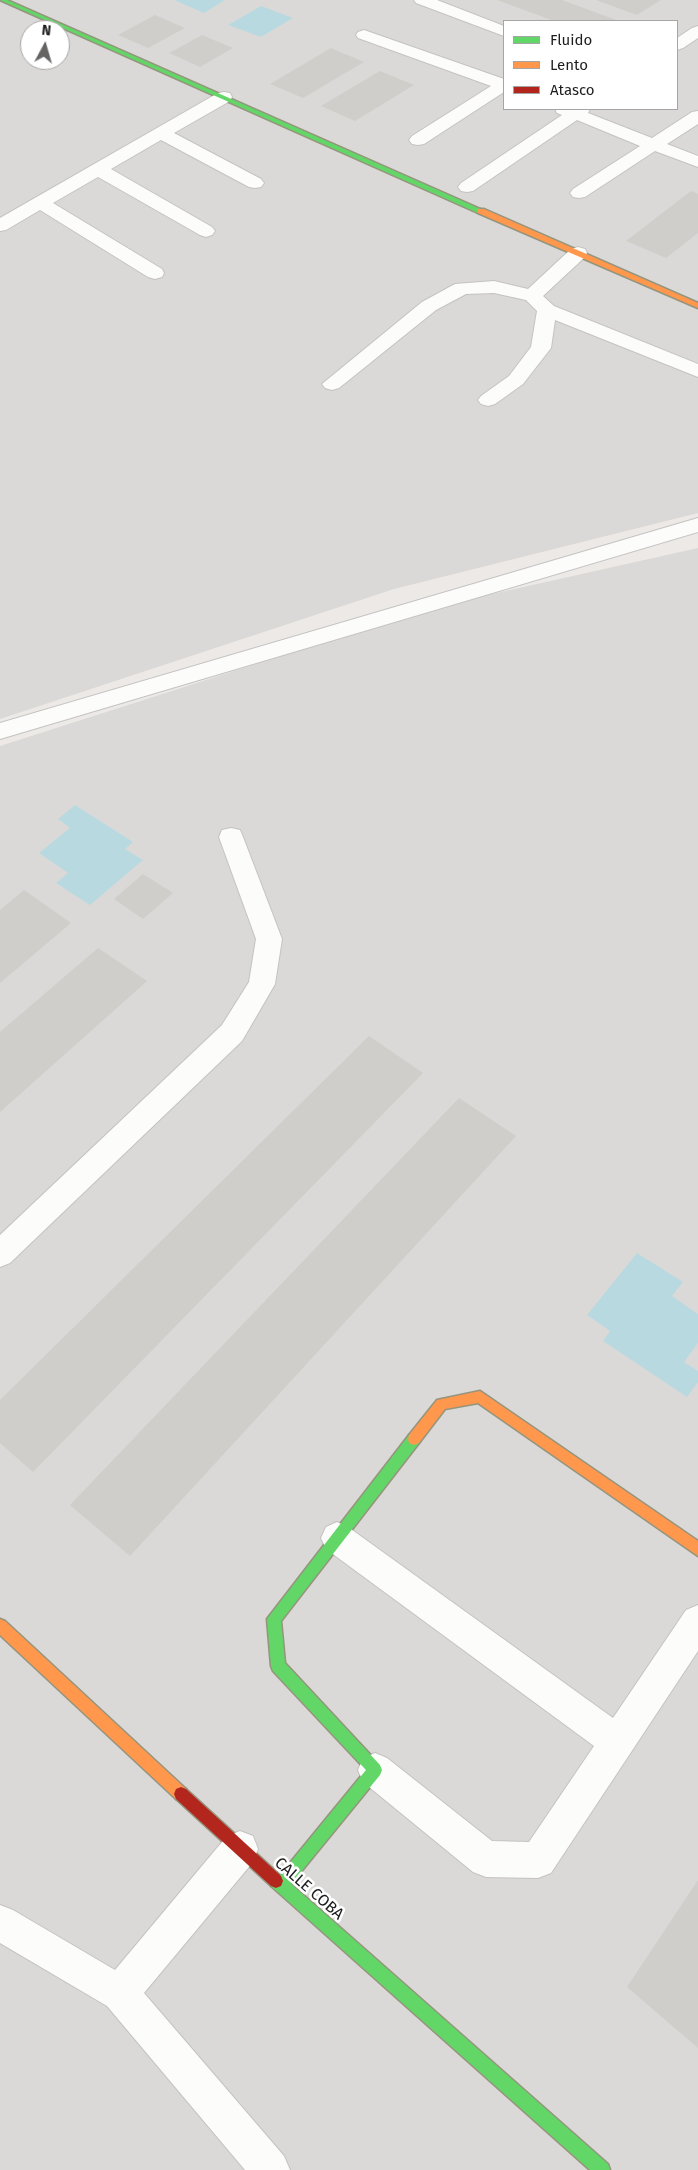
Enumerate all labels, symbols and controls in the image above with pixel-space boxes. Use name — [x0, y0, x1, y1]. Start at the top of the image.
north arrow — [20, 20, 70, 70]
legend — [503, 20, 678, 110]
text: N — [41, 22, 52, 40]
text: Fluido — [550, 31, 592, 49]
text: Lento — [550, 56, 588, 74]
text: Atasco — [550, 81, 595, 99]
street label: CALLE COBA — [270, 1854, 348, 1924]

